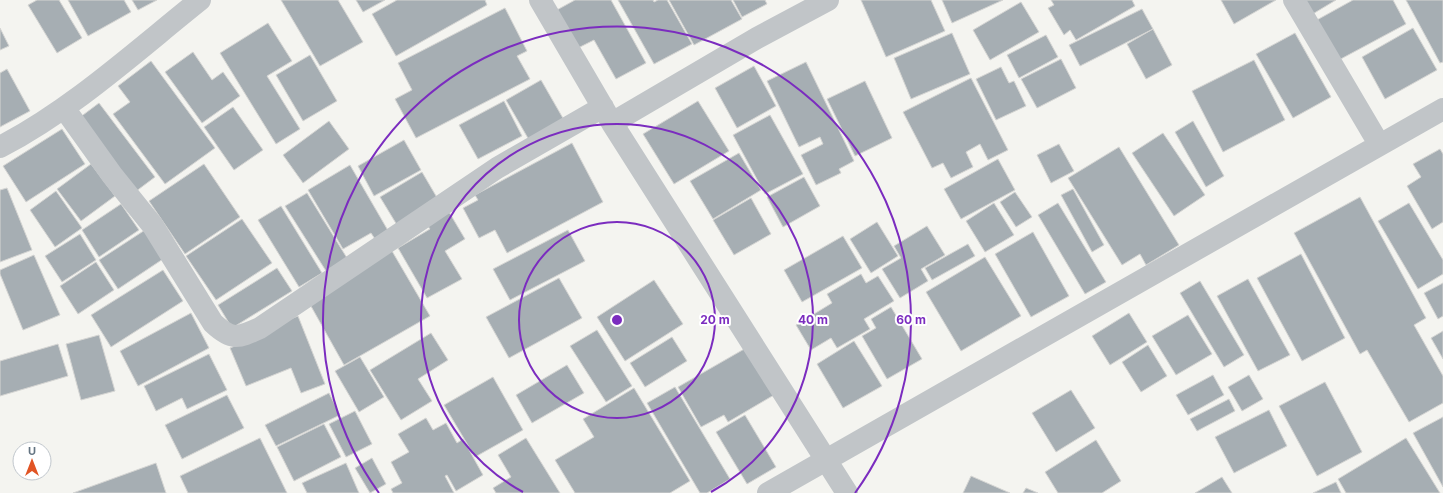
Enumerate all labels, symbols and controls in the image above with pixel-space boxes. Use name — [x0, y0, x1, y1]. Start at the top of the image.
text: 20 m — [700, 312, 730, 327]
text: 40 m — [798, 312, 828, 327]
text: 60 m — [896, 312, 926, 327]
centre of rings — [610, 313, 624, 327]
north arrow — [12, 441, 52, 481]
text: U — [28, 444, 36, 458]

